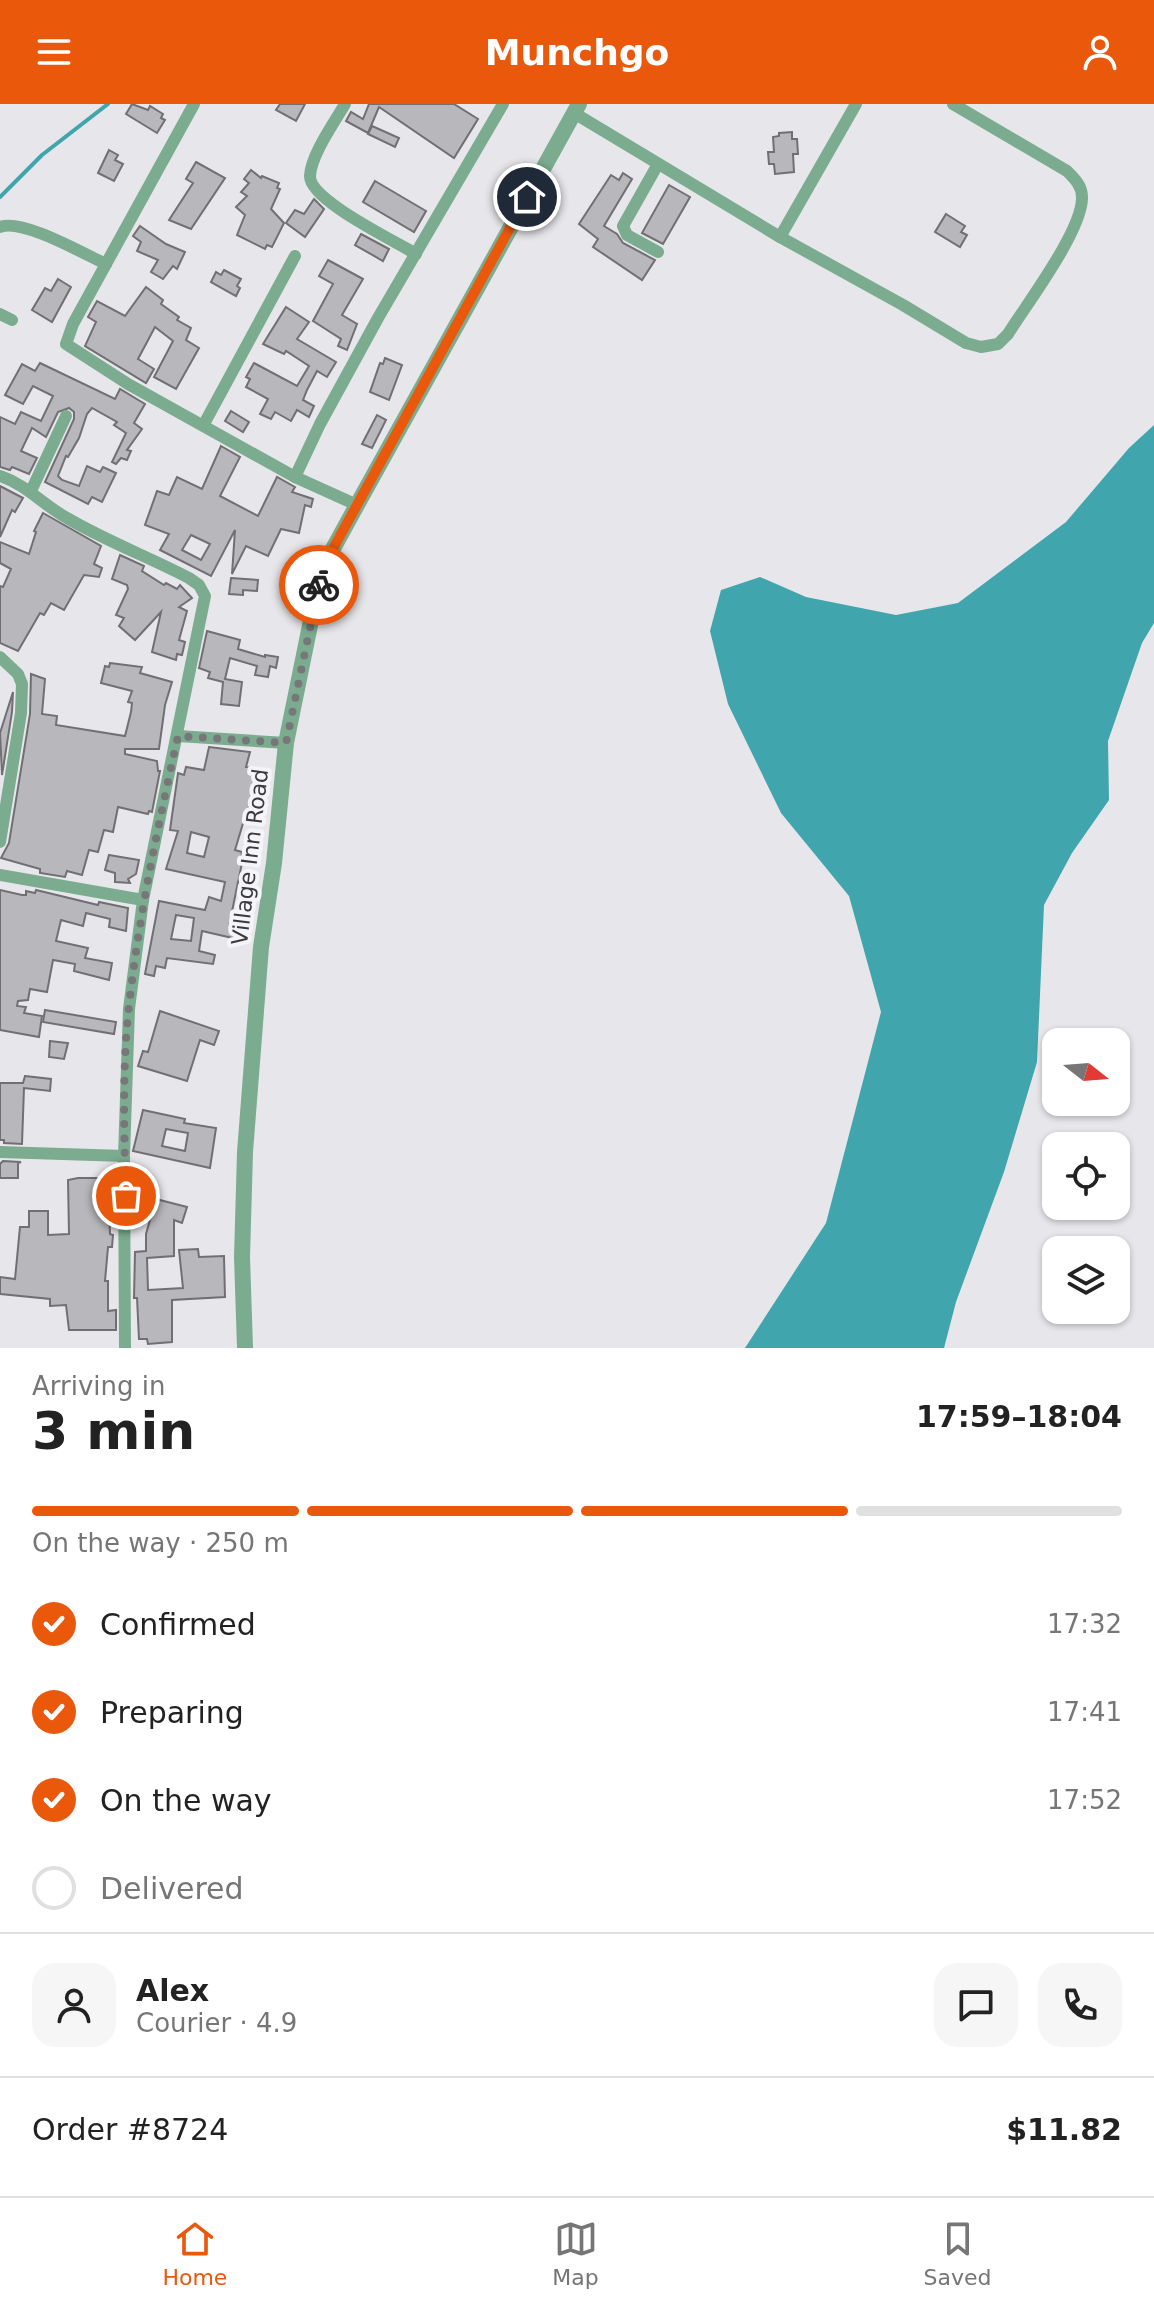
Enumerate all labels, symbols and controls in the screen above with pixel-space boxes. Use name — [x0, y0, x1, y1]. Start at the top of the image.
icon: menu — [32, 30, 76, 74]
icon: person — [1078, 30, 1122, 74]
text: Munchgo — [485, 32, 669, 73]
pin — [493, 163, 561, 231]
icon: home — [505, 175, 549, 219]
courier — [279, 545, 359, 625]
icon: bike — [297, 563, 341, 607]
street label: Village Inn Road — [227, 767, 273, 947]
north arrow — [1042, 1028, 1130, 1116]
map controls — [1042, 1028, 1130, 1324]
button: locate — [1042, 1132, 1130, 1220]
pin — [92, 1162, 160, 1230]
icon: bag — [104, 1174, 148, 1218]
button: layers — [1042, 1236, 1130, 1324]
text: Arriving in — [32, 1371, 166, 1401]
text: 17:59–18:04 — [916, 1399, 1122, 1434]
text: 3 min — [32, 1401, 195, 1461]
text: On the way · 250 m — [32, 1528, 289, 1558]
icon: check — [32, 1602, 76, 1646]
text: Confirmed — [100, 1607, 256, 1642]
text: 17:32 — [1047, 1609, 1122, 1639]
icon: check — [32, 1690, 76, 1734]
text: Preparing — [100, 1695, 244, 1730]
text: 17:41 — [1047, 1697, 1122, 1727]
icon: check — [32, 1778, 76, 1822]
text: On the way — [100, 1783, 272, 1818]
text: 17:52 — [1047, 1785, 1122, 1815]
text: Delivered — [100, 1871, 244, 1906]
button: person — [32, 1963, 116, 2047]
button: chat — [934, 1963, 1018, 2047]
button: phone — [1038, 1963, 1122, 2047]
text: Alex — [136, 1973, 209, 2008]
text: Courier · 4.9 — [136, 2008, 297, 2038]
text: Order #8724 — [32, 2112, 228, 2147]
text: $11.82 — [1006, 2112, 1122, 2147]
tab: Home — [162, 2217, 227, 2290]
tab: Map — [552, 2217, 599, 2290]
tab: Saved — [924, 2217, 992, 2290]

